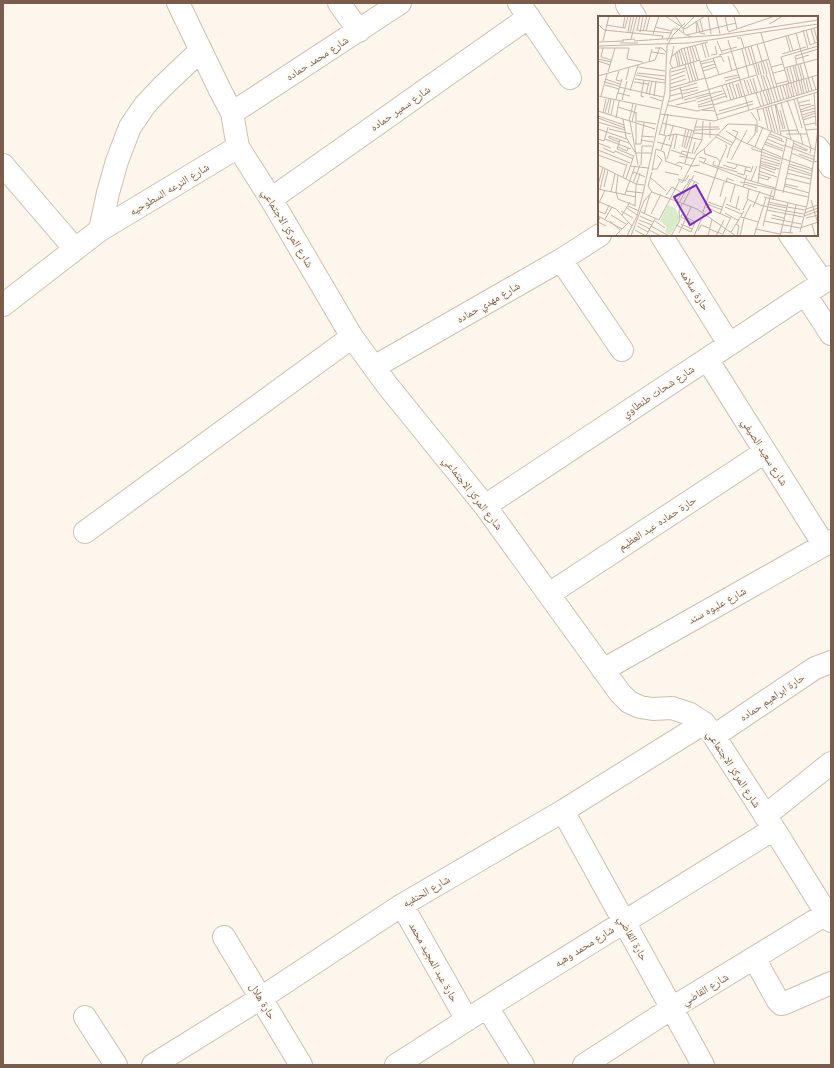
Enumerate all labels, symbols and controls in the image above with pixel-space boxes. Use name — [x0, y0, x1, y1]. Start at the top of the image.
inset map — [598, 16, 818, 236]
street label: شارع محمد حماده — [283, 32, 351, 84]
street label: شارع سمير حماده — [367, 82, 433, 134]
street label: شارع الترعه السطوحيه — [126, 160, 212, 218]
street label: شارع المركز الاجتماعي — [257, 186, 317, 271]
street label: حارة سلامه — [677, 267, 713, 313]
street label: شارع مهدي حماده — [454, 278, 523, 327]
street label: شارع شحات طنطاوي — [619, 362, 698, 422]
street label: شارع سعيد الصيفي — [737, 416, 791, 489]
street label: شارع المركز الاجتماعي — [439, 453, 506, 534]
street label: حارة حماده عبد العظيم — [615, 492, 699, 554]
street label: شارع عليوه سند — [686, 583, 748, 627]
street label: حارة ابراهيم حماده — [737, 670, 808, 725]
street label: شارع المركز الاجتماعي — [702, 728, 764, 811]
street label: شارع الحنفيه — [400, 872, 452, 910]
street label: حارة القاضي — [613, 913, 651, 964]
street label: حارة عبد المجيد محمد — [406, 920, 462, 1004]
street label: شارع محمد وهبه — [552, 922, 616, 970]
street label: شارع القاضي — [679, 970, 732, 1010]
street label: حارة هلال — [247, 980, 279, 1022]

